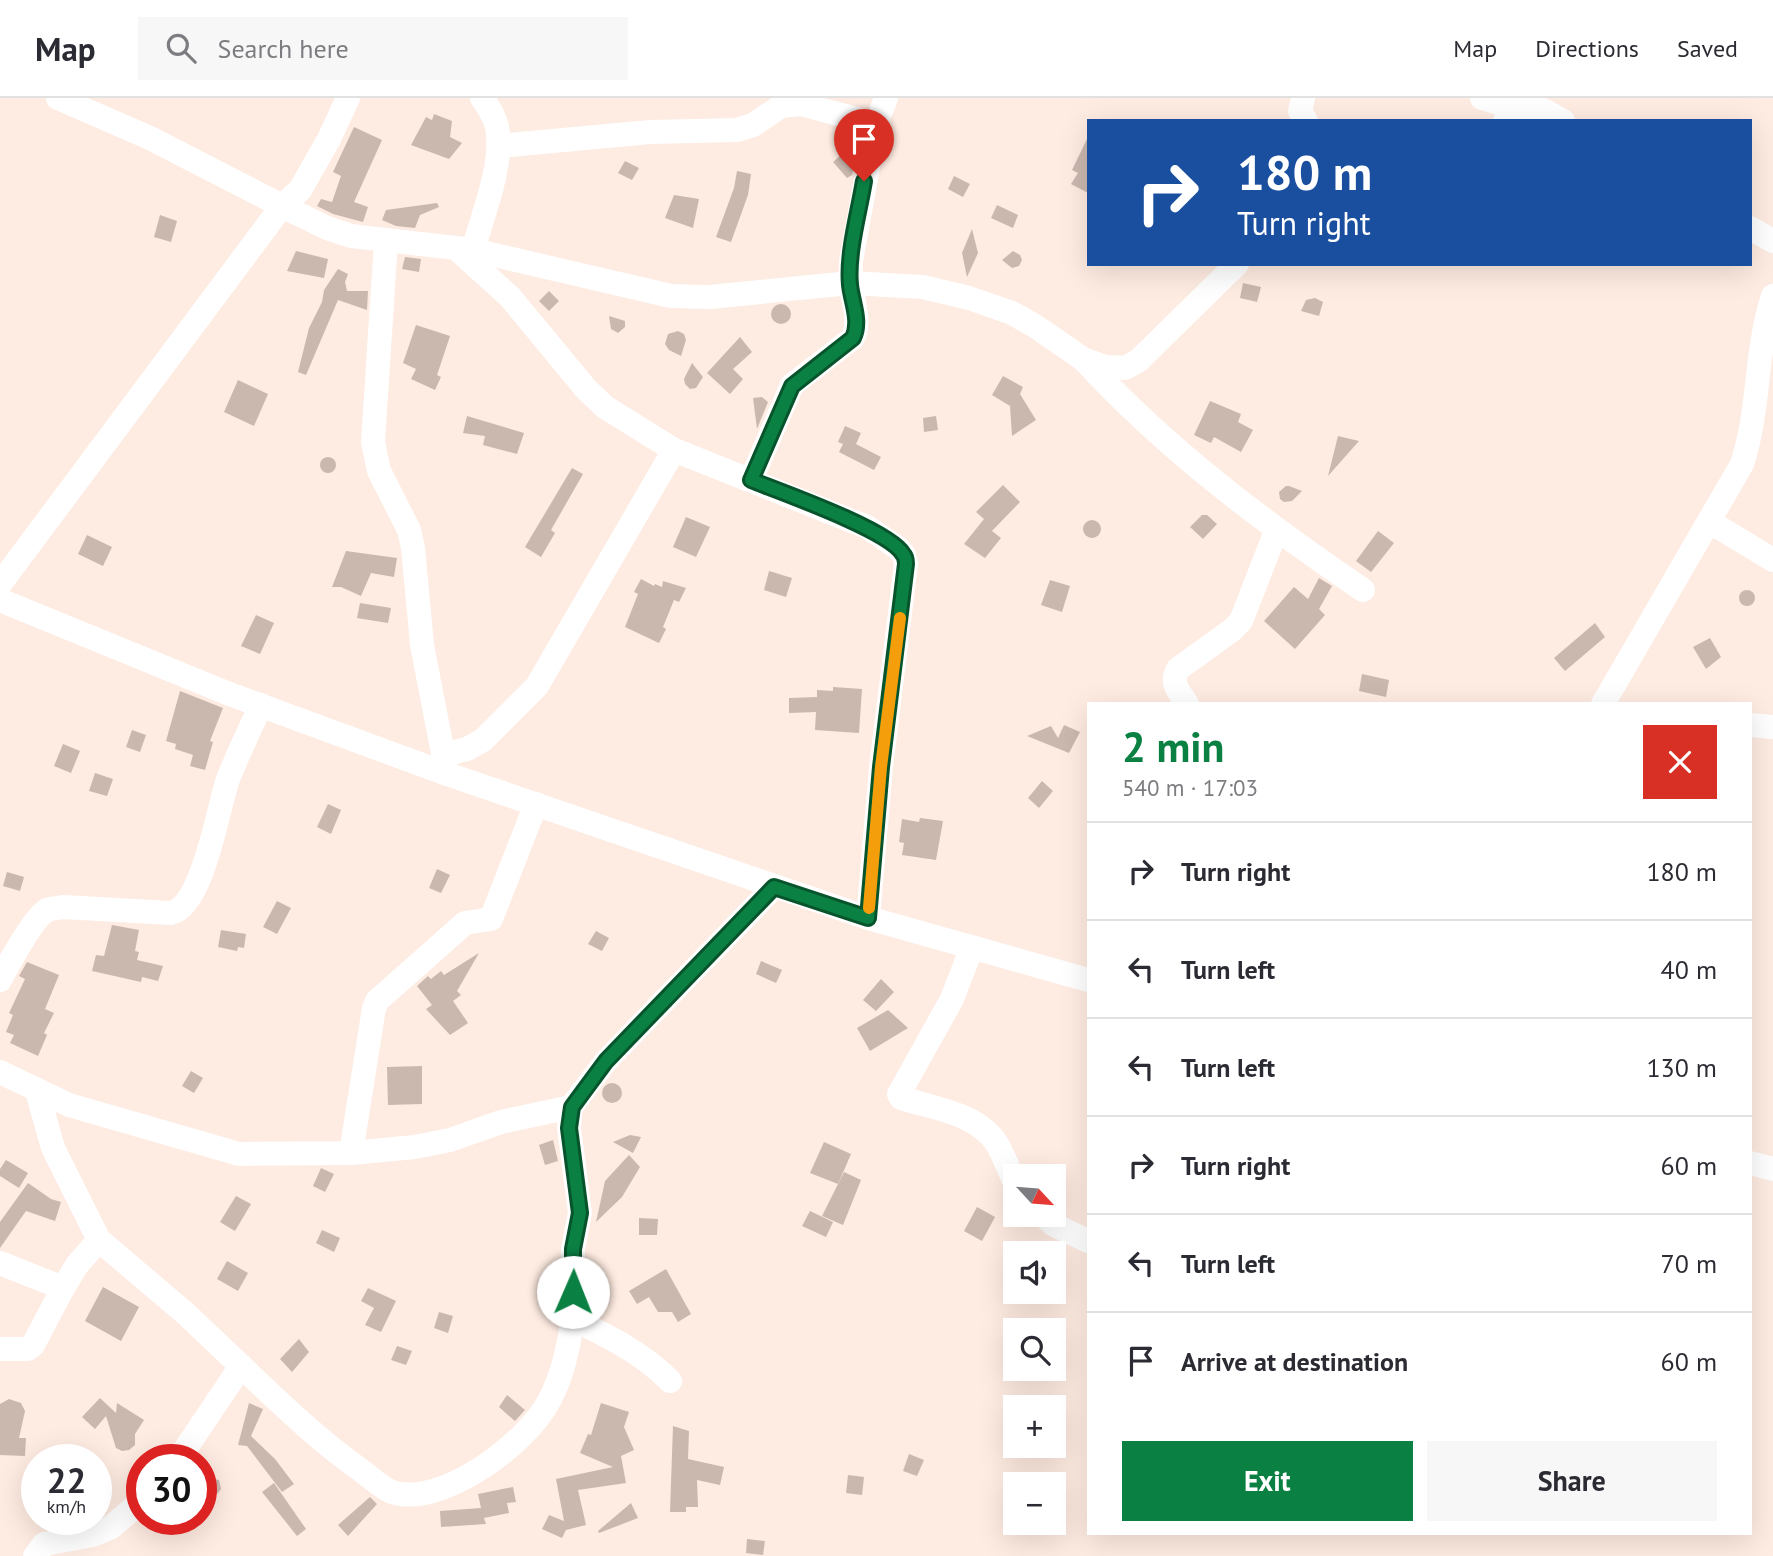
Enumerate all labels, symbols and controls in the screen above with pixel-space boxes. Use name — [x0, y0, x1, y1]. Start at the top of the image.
search box — [138, 17, 628, 80]
text: Map — [35, 27, 96, 70]
icon: search — [162, 29, 200, 67]
text: Search here — [218, 32, 349, 65]
text: Map — [1453, 33, 1497, 64]
text: Directions — [1535, 33, 1639, 64]
text: Saved — [1677, 33, 1738, 64]
pin — [834, 109, 894, 181]
icon: arrive — [845, 120, 883, 158]
text: 180 m — [1237, 140, 1372, 204]
icon: right — [1122, 147, 1213, 238]
text: Turn right — [1237, 202, 1371, 244]
text: 2 min — [1122, 719, 1224, 774]
button: close — [1643, 725, 1717, 799]
text: 540 m · 17:03 — [1122, 773, 1258, 802]
icon: right — [1122, 852, 1160, 890]
text: Turn right — [1181, 855, 1290, 888]
text: 180 m — [1646, 855, 1717, 888]
icon: left — [1122, 950, 1160, 988]
text: Turn left — [1181, 953, 1275, 986]
text: 40 m — [1661, 953, 1717, 986]
icon: left — [1122, 1048, 1160, 1086]
text: Turn left — [1181, 1051, 1275, 1084]
text: 130 m — [1646, 1051, 1717, 1084]
icon: right — [1122, 1146, 1160, 1184]
text: Turn right — [1181, 1149, 1290, 1182]
text: 60 m — [1661, 1149, 1717, 1182]
north arrow — [1003, 1164, 1066, 1227]
map controls — [1003, 1164, 1066, 1535]
button: sound — [1003, 1241, 1066, 1304]
icon: left — [1122, 1244, 1160, 1282]
text: Turn left — [1181, 1247, 1275, 1280]
text: 70 m — [1661, 1247, 1717, 1280]
position arrow — [536, 1255, 610, 1329]
button: search — [1003, 1318, 1066, 1381]
icon: arrive — [1122, 1342, 1160, 1380]
text: Arrive at destination — [1181, 1345, 1408, 1378]
text: 60 m — [1661, 1345, 1717, 1378]
button: + — [1003, 1395, 1066, 1458]
button: Exit — [1122, 1441, 1413, 1521]
button: Share — [1427, 1441, 1717, 1521]
speed limit sign: 30 — [126, 1444, 217, 1535]
text: 22 — [47, 1457, 86, 1503]
button: − — [1003, 1472, 1066, 1535]
text: km/h — [47, 1495, 86, 1518]

